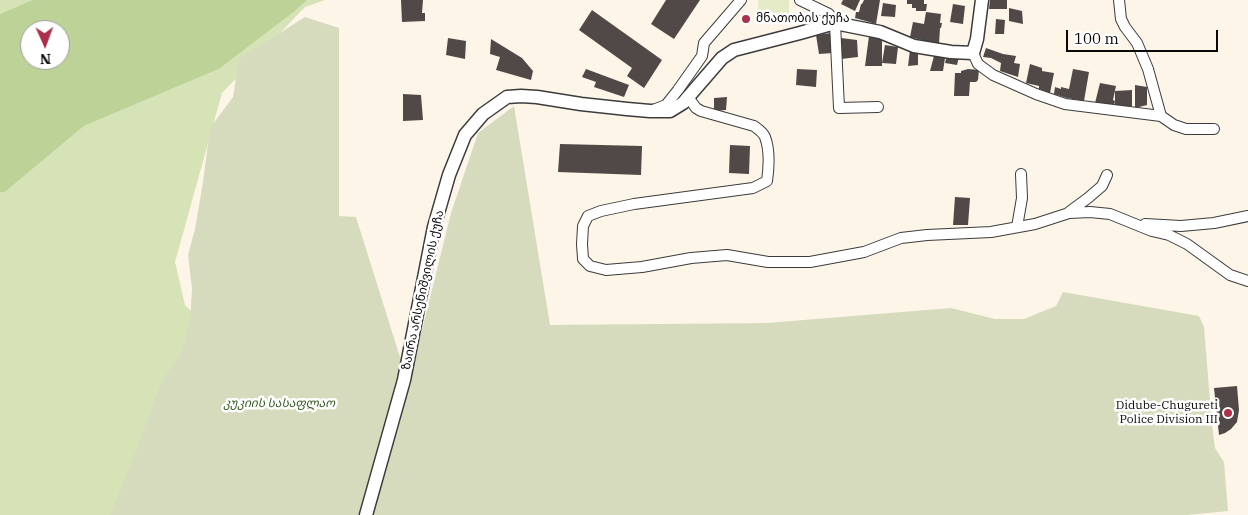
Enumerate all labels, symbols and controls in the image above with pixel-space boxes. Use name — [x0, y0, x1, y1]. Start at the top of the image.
place label: მნათობის ქუჩა — [756, 12, 850, 26]
marker: მნათობის ქუჩა — [740, 13, 752, 25]
north arrow — [20, 20, 70, 70]
scale bar — [1068, 20, 1220, 52]
text: 100 m — [1074, 29, 1119, 48]
text: N — [40, 50, 51, 68]
street label: ზაირა არსენიშვილის ქუჩა — [399, 209, 447, 371]
park label: კუკიის სასაფლაო — [223, 397, 335, 411]
place label: Didube-Chugureti Police Division III — [1116, 399, 1218, 427]
marker: Didube-Chugureti Police Division III — [1222, 407, 1234, 419]

